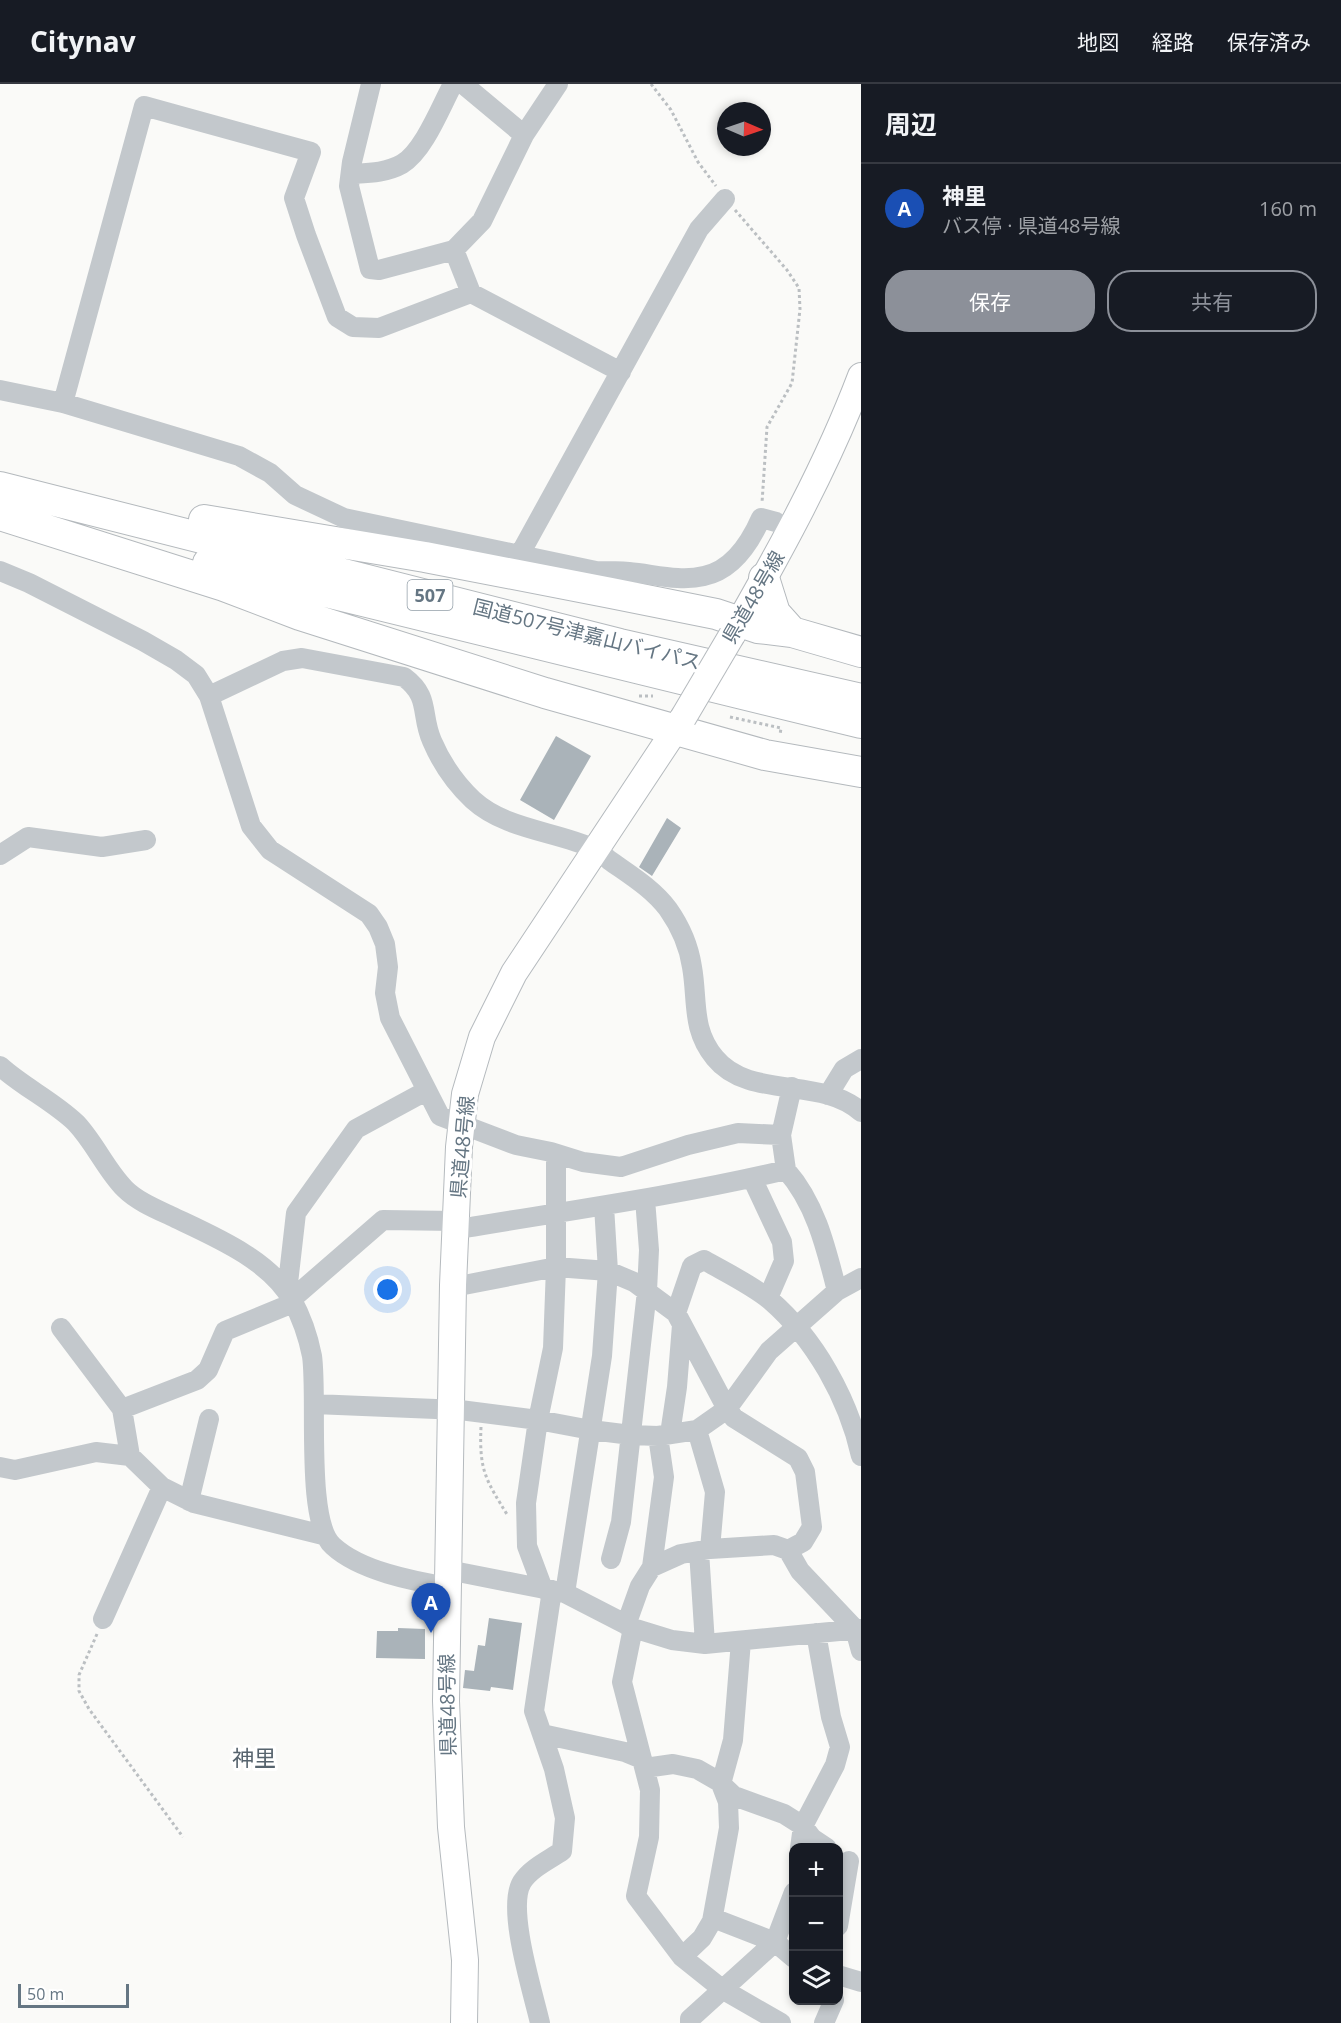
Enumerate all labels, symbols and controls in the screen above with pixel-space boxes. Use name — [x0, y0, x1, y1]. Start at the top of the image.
text: Citynav — [30, 22, 136, 60]
text: 地図 — [1077, 28, 1119, 56]
text: 経路 — [1152, 28, 1194, 56]
text: 保存済み — [1227, 28, 1311, 56]
north arrow — [717, 102, 771, 156]
text: 周辺 — [885, 106, 937, 142]
text: 神里 — [942, 180, 986, 210]
text: A — [898, 195, 911, 222]
text: 160 m — [1259, 195, 1317, 222]
text: バス停 · 県道48号線 — [942, 212, 1121, 239]
button: 保存 — [885, 270, 1095, 332]
button: 共有 — [1107, 270, 1317, 332]
street label: 県道48号線 — [716, 546, 790, 648]
road number: 507 — [408, 580, 452, 610]
street label: 国道507号津嘉山バイパス — [470, 593, 704, 675]
street label: 県道48号線 — [444, 1095, 480, 1199]
your location — [373, 1275, 402, 1304]
pin: A — [412, 1584, 450, 1633]
street label: 県道48号線 — [433, 1653, 461, 1757]
district label: 神里 — [232, 1742, 276, 1772]
map controls — [789, 1843, 843, 2005]
button: + — [789, 1843, 843, 1897]
button: − — [789, 1897, 843, 1951]
button: layers — [789, 1951, 843, 2005]
scale bar — [18, 1981, 129, 2008]
text: 50 m — [27, 1983, 64, 2005]

